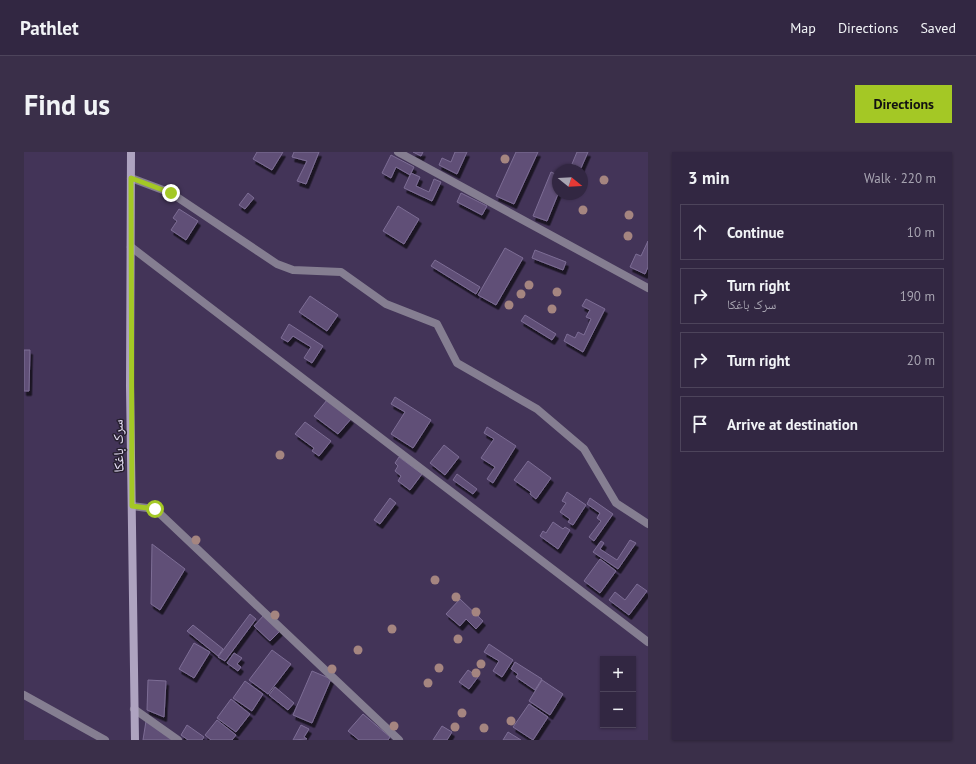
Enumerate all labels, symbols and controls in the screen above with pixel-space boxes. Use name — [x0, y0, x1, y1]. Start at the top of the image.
text: Pathlet — [20, 16, 79, 40]
text: Map — [790, 19, 816, 37]
text: Directions — [838, 19, 898, 37]
text: Saved — [920, 19, 956, 37]
button: Directions — [855, 85, 952, 123]
text: Find us — [24, 86, 110, 123]
north arrow — [552, 164, 588, 200]
text: 3 min — [688, 167, 729, 189]
text: Walk · 220 m — [864, 170, 936, 187]
route end — [162, 184, 180, 202]
icon: ahead — [689, 221, 711, 243]
text: Continue — [727, 223, 784, 242]
text: 10 m — [907, 224, 935, 241]
text: Turn right — [727, 276, 790, 295]
icon: right — [689, 285, 711, 307]
text: 190 m — [900, 288, 935, 305]
text: سرک باغکا — [727, 296, 776, 313]
icon: right — [689, 349, 711, 371]
text: Turn right — [727, 351, 790, 370]
text: 20 m — [907, 352, 935, 369]
icon: arrive — [689, 413, 711, 435]
text: Arrive at destination — [727, 415, 858, 434]
street label: سرک باغکا — [109, 419, 127, 473]
route start — [146, 500, 164, 518]
map controls — [600, 656, 636, 728]
button: + — [600, 656, 636, 692]
button: − — [600, 692, 636, 728]

